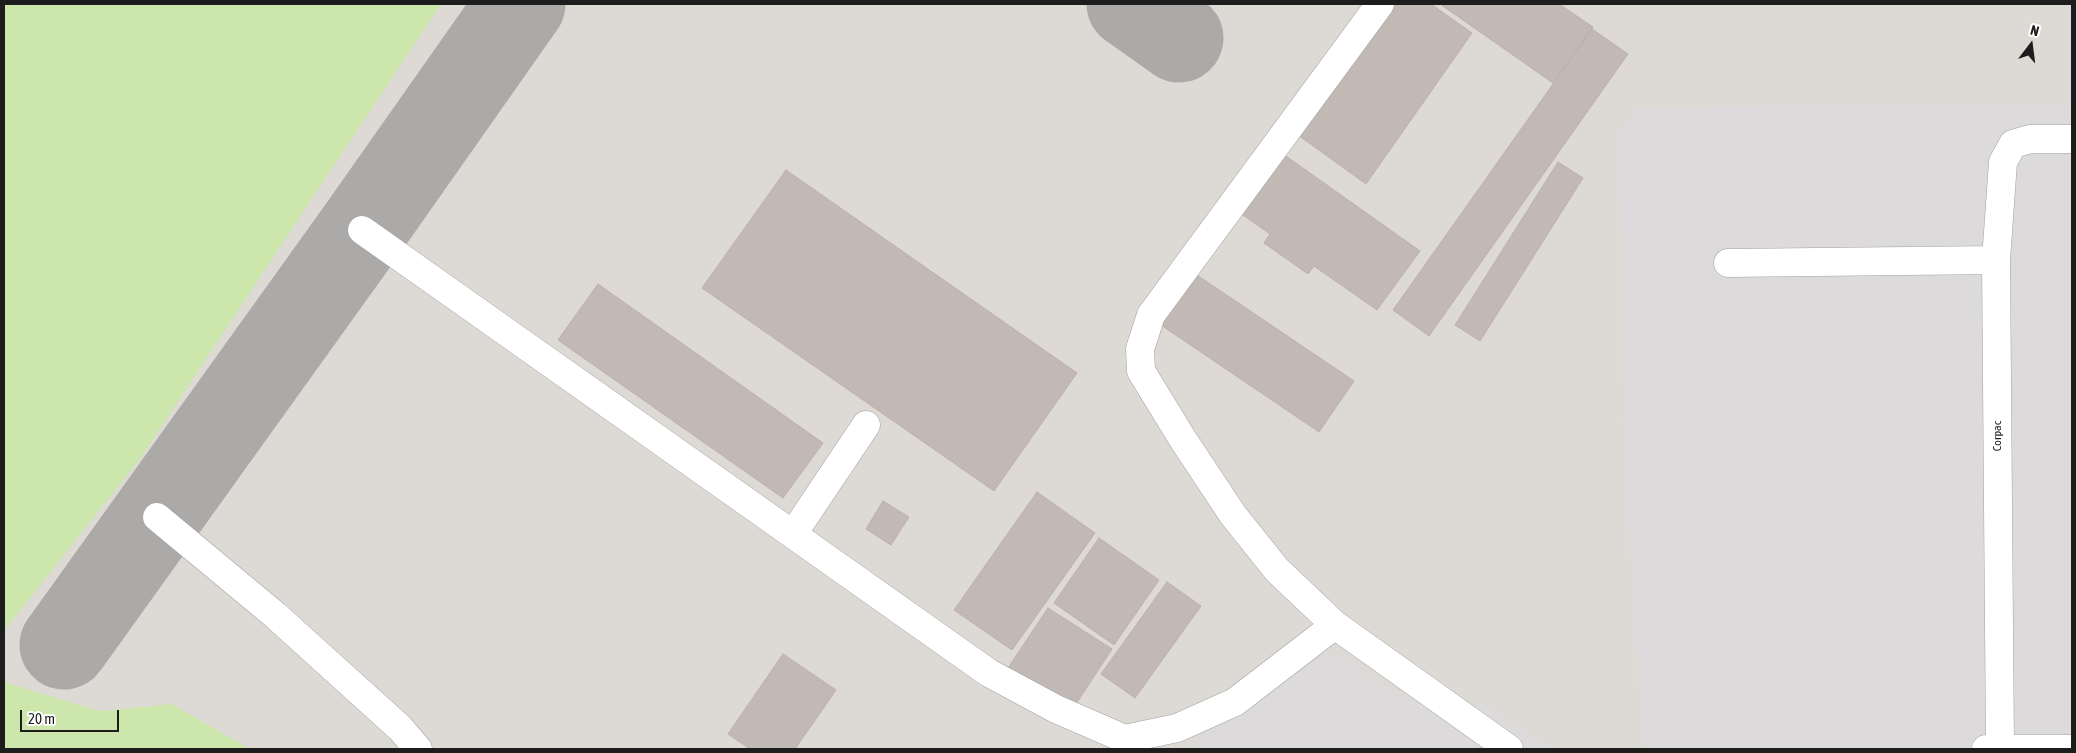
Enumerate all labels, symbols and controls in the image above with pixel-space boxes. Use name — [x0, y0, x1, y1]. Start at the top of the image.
north arrow — [2006, 20, 2056, 70]
text: N — [2029, 22, 2041, 39]
street label: Corpac — [1990, 421, 2004, 451]
scale bar — [22, 700, 121, 732]
text: 20 m — [28, 710, 55, 727]

